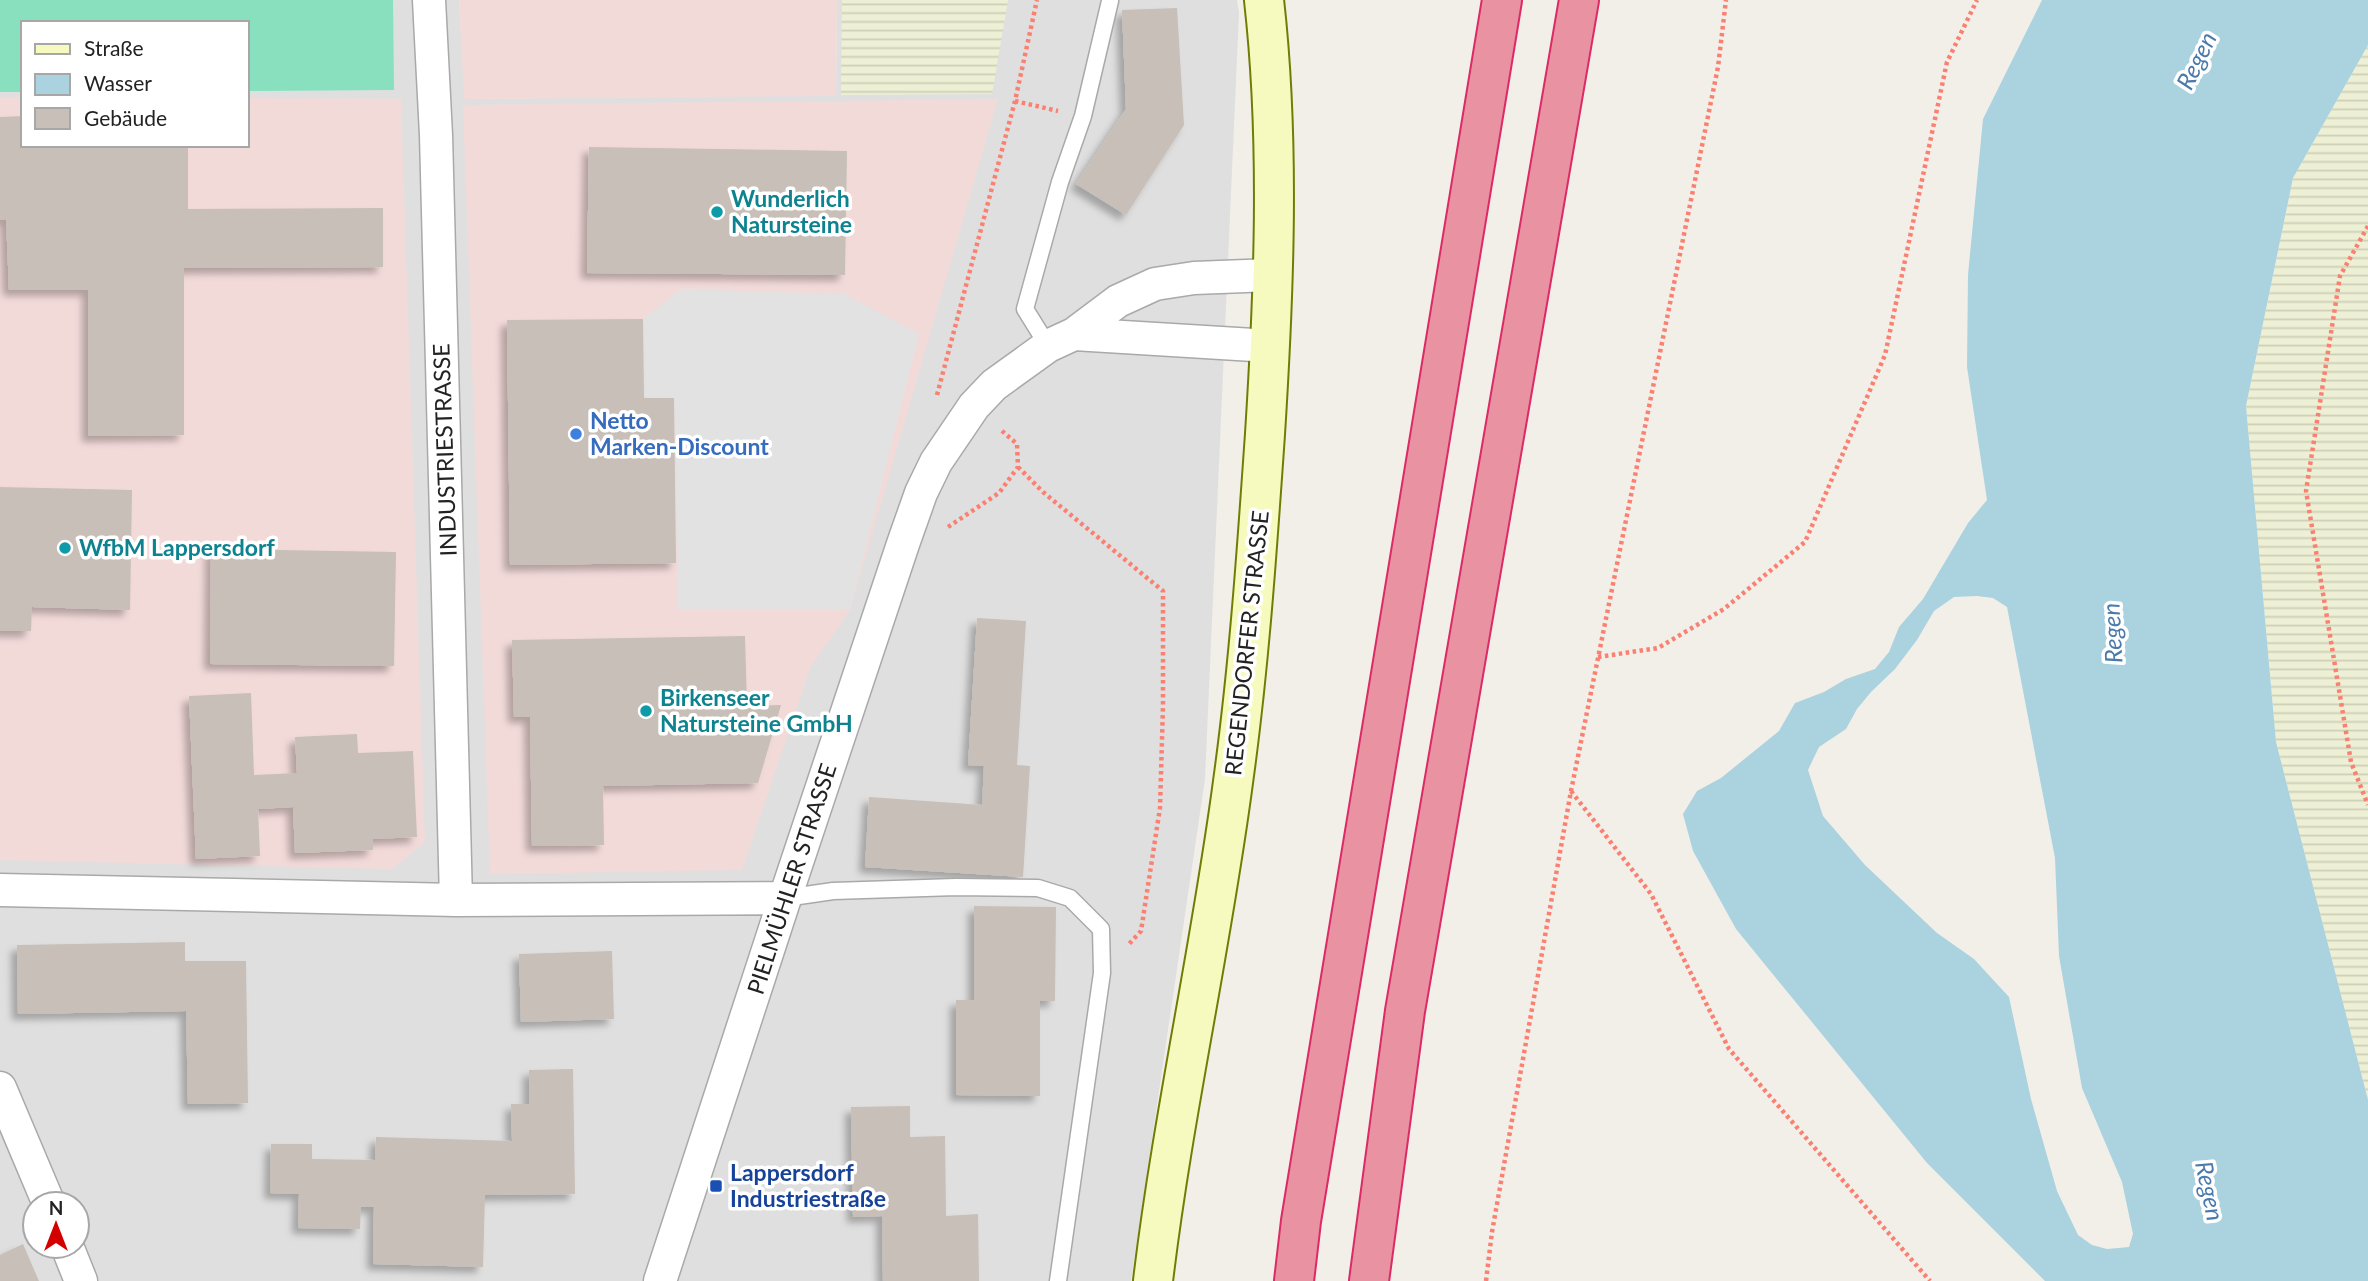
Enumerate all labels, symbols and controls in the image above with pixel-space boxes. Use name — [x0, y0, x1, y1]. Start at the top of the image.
legend — [21, 21, 248, 147]
water label: Regen — [2169, 27, 2222, 94]
text: Straße — [84, 35, 144, 60]
text: Wasser — [84, 70, 152, 95]
text: Gebäude — [84, 105, 167, 130]
place label: Wunderlich Natursteine — [731, 184, 852, 238]
marker: Wunderlich Natursteine — [709, 204, 725, 220]
street label: INDUSTRIESTRASSE — [426, 343, 462, 557]
place label: Netto Marken-Discount — [590, 406, 769, 460]
marker: Netto Marken-Discount — [568, 426, 584, 442]
street label: REGENDORFER STRASSE — [1218, 509, 1274, 777]
place label: WfbM Lappersdorf — [79, 533, 276, 561]
marker: WfbM Lappersdorf — [57, 540, 73, 556]
water label: Regen — [2095, 602, 2128, 664]
place label: Birkenseer Natursteine GmbH — [660, 683, 853, 737]
marker: Birkenseer Natursteine GmbH — [638, 703, 654, 719]
street label: PIELMÜHLER STRASSE — [741, 760, 842, 998]
place label: Lappersdorf Industriestraße — [730, 1158, 886, 1212]
water label: Regen — [2190, 1158, 2231, 1223]
marker: Lappersdorf Industriestraße — [708, 1178, 724, 1194]
north arrow — [21, 1190, 91, 1260]
text: N — [49, 1196, 63, 1219]

